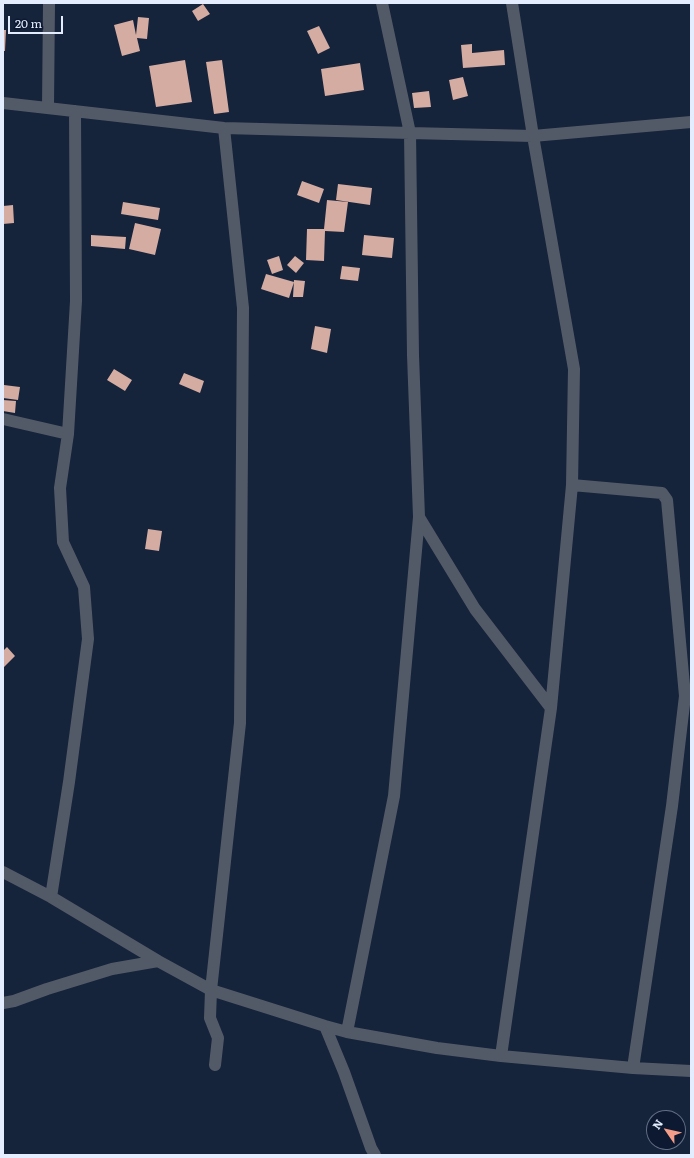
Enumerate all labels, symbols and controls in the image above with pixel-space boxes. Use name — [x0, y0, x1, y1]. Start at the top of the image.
scale bar — [10, 8, 65, 34]
text: 20 m — [15, 14, 42, 32]
north arrow — [646, 1110, 686, 1150]
text: N — [648, 1116, 666, 1132]

